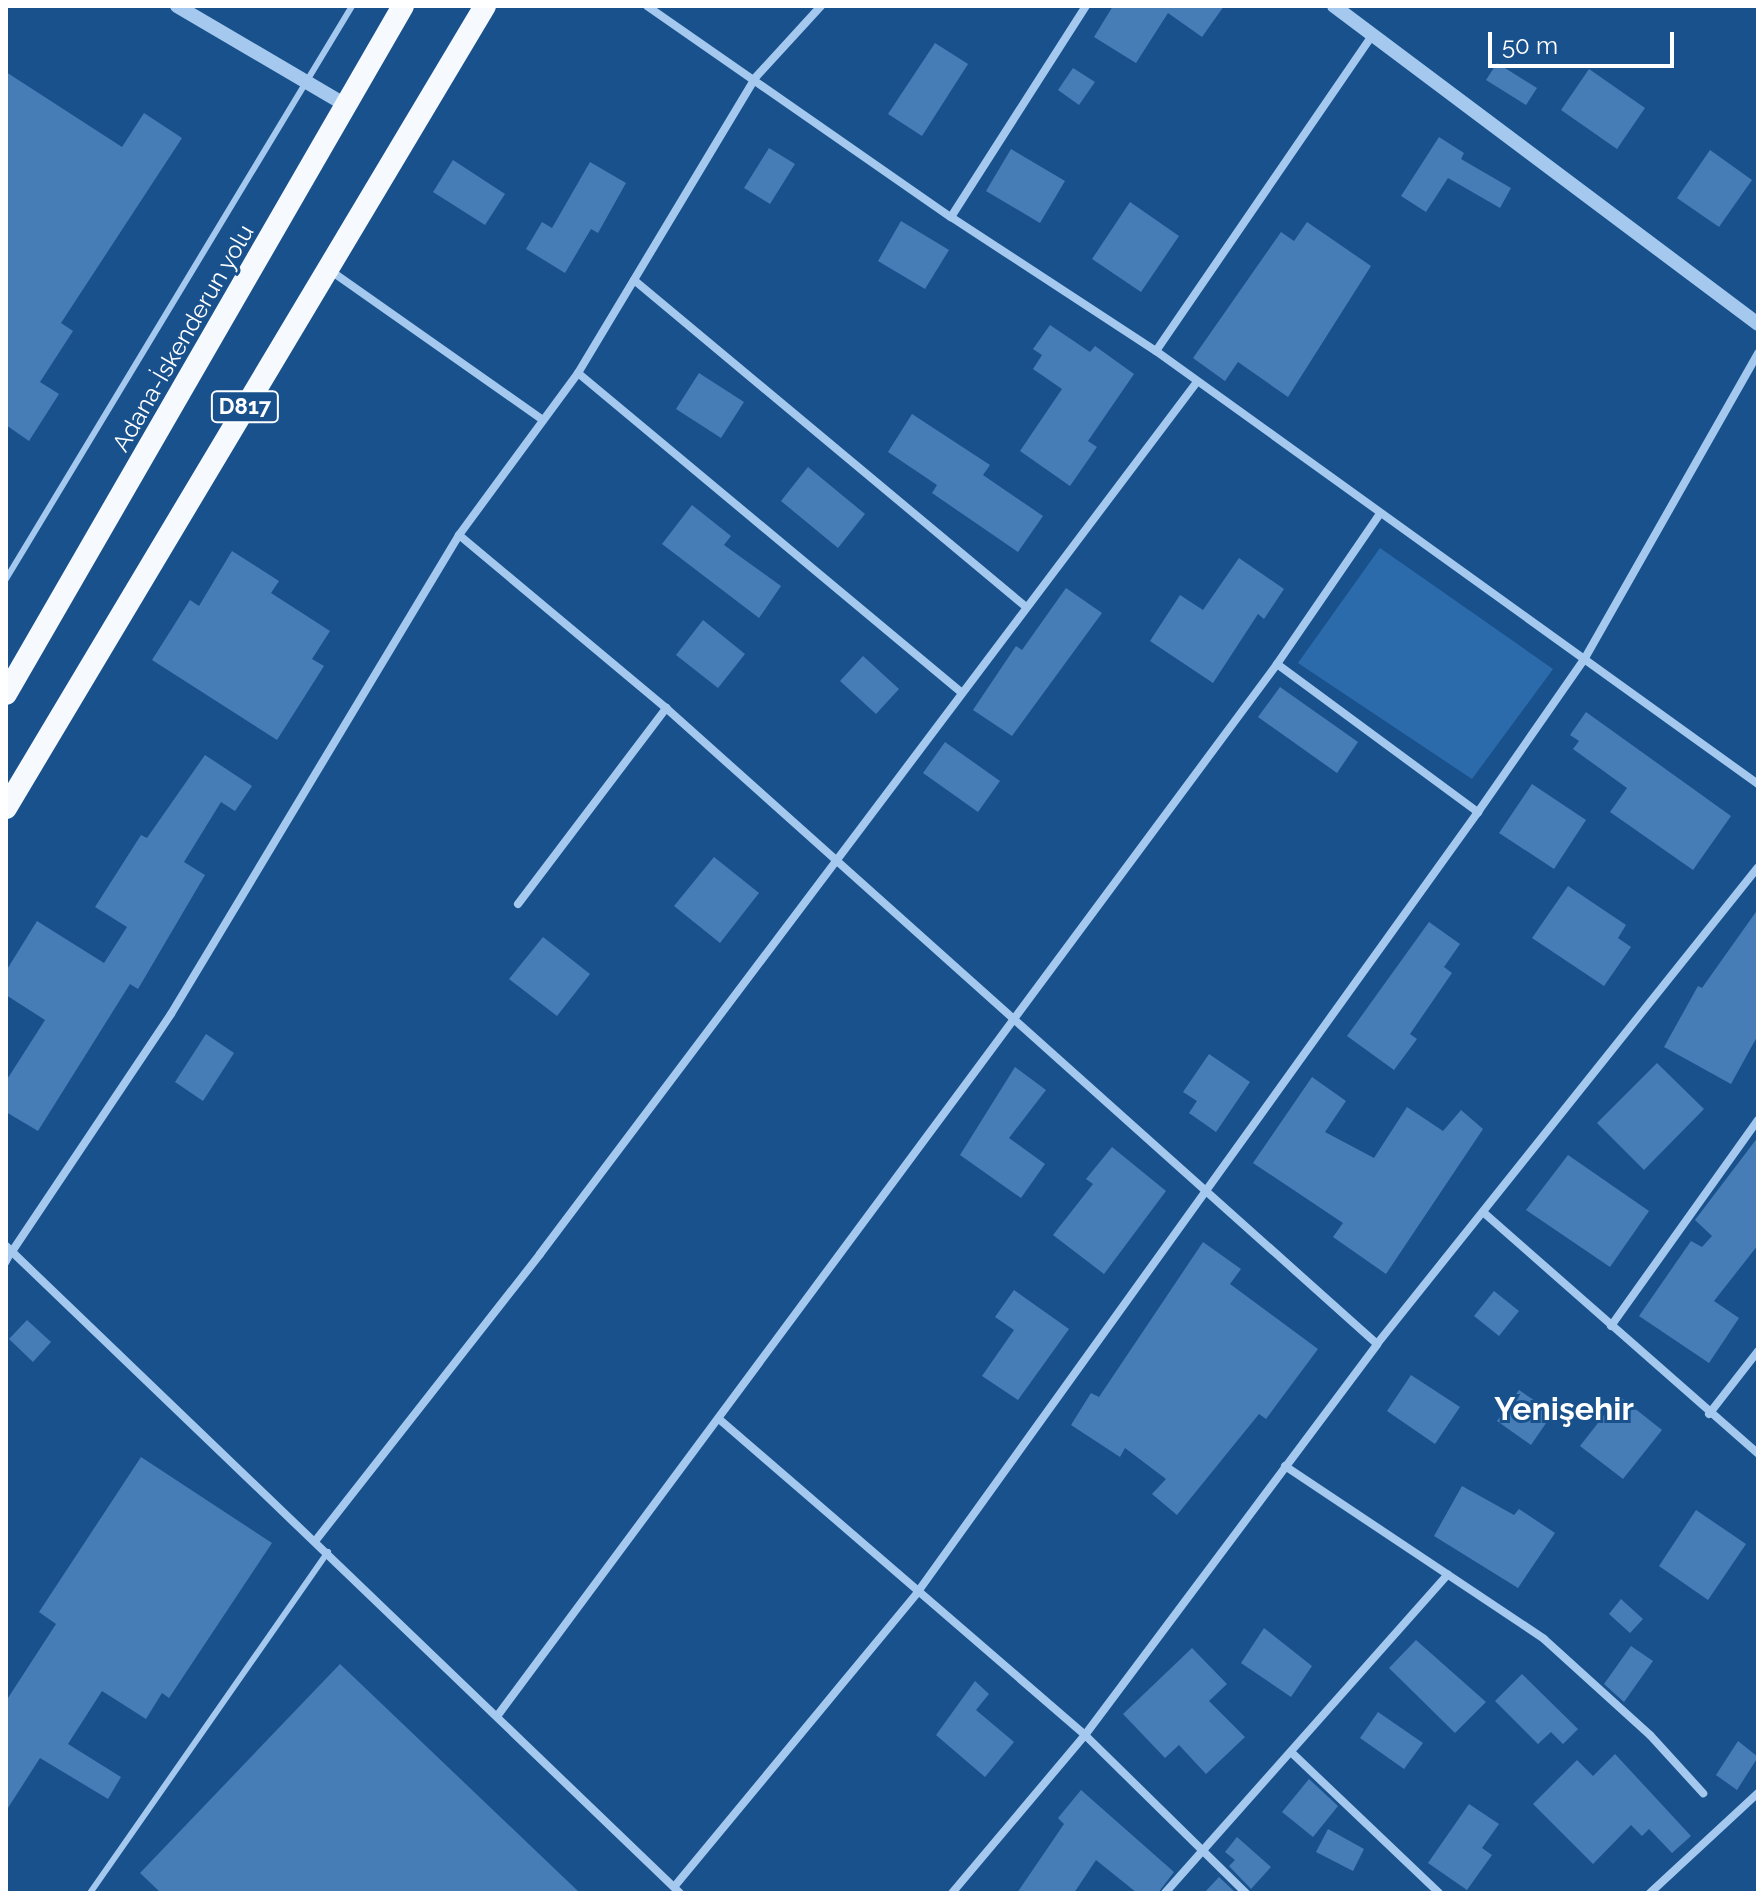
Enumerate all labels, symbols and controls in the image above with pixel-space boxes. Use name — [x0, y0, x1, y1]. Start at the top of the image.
scale bar — [1492, 16, 1678, 66]
text: 50 m — [1502, 31, 1558, 60]
street label: Adana-İskenderun yolu — [106, 219, 260, 457]
road number: D817 — [209, 389, 281, 425]
district label: Yenişehir — [1494, 1390, 1634, 1428]

